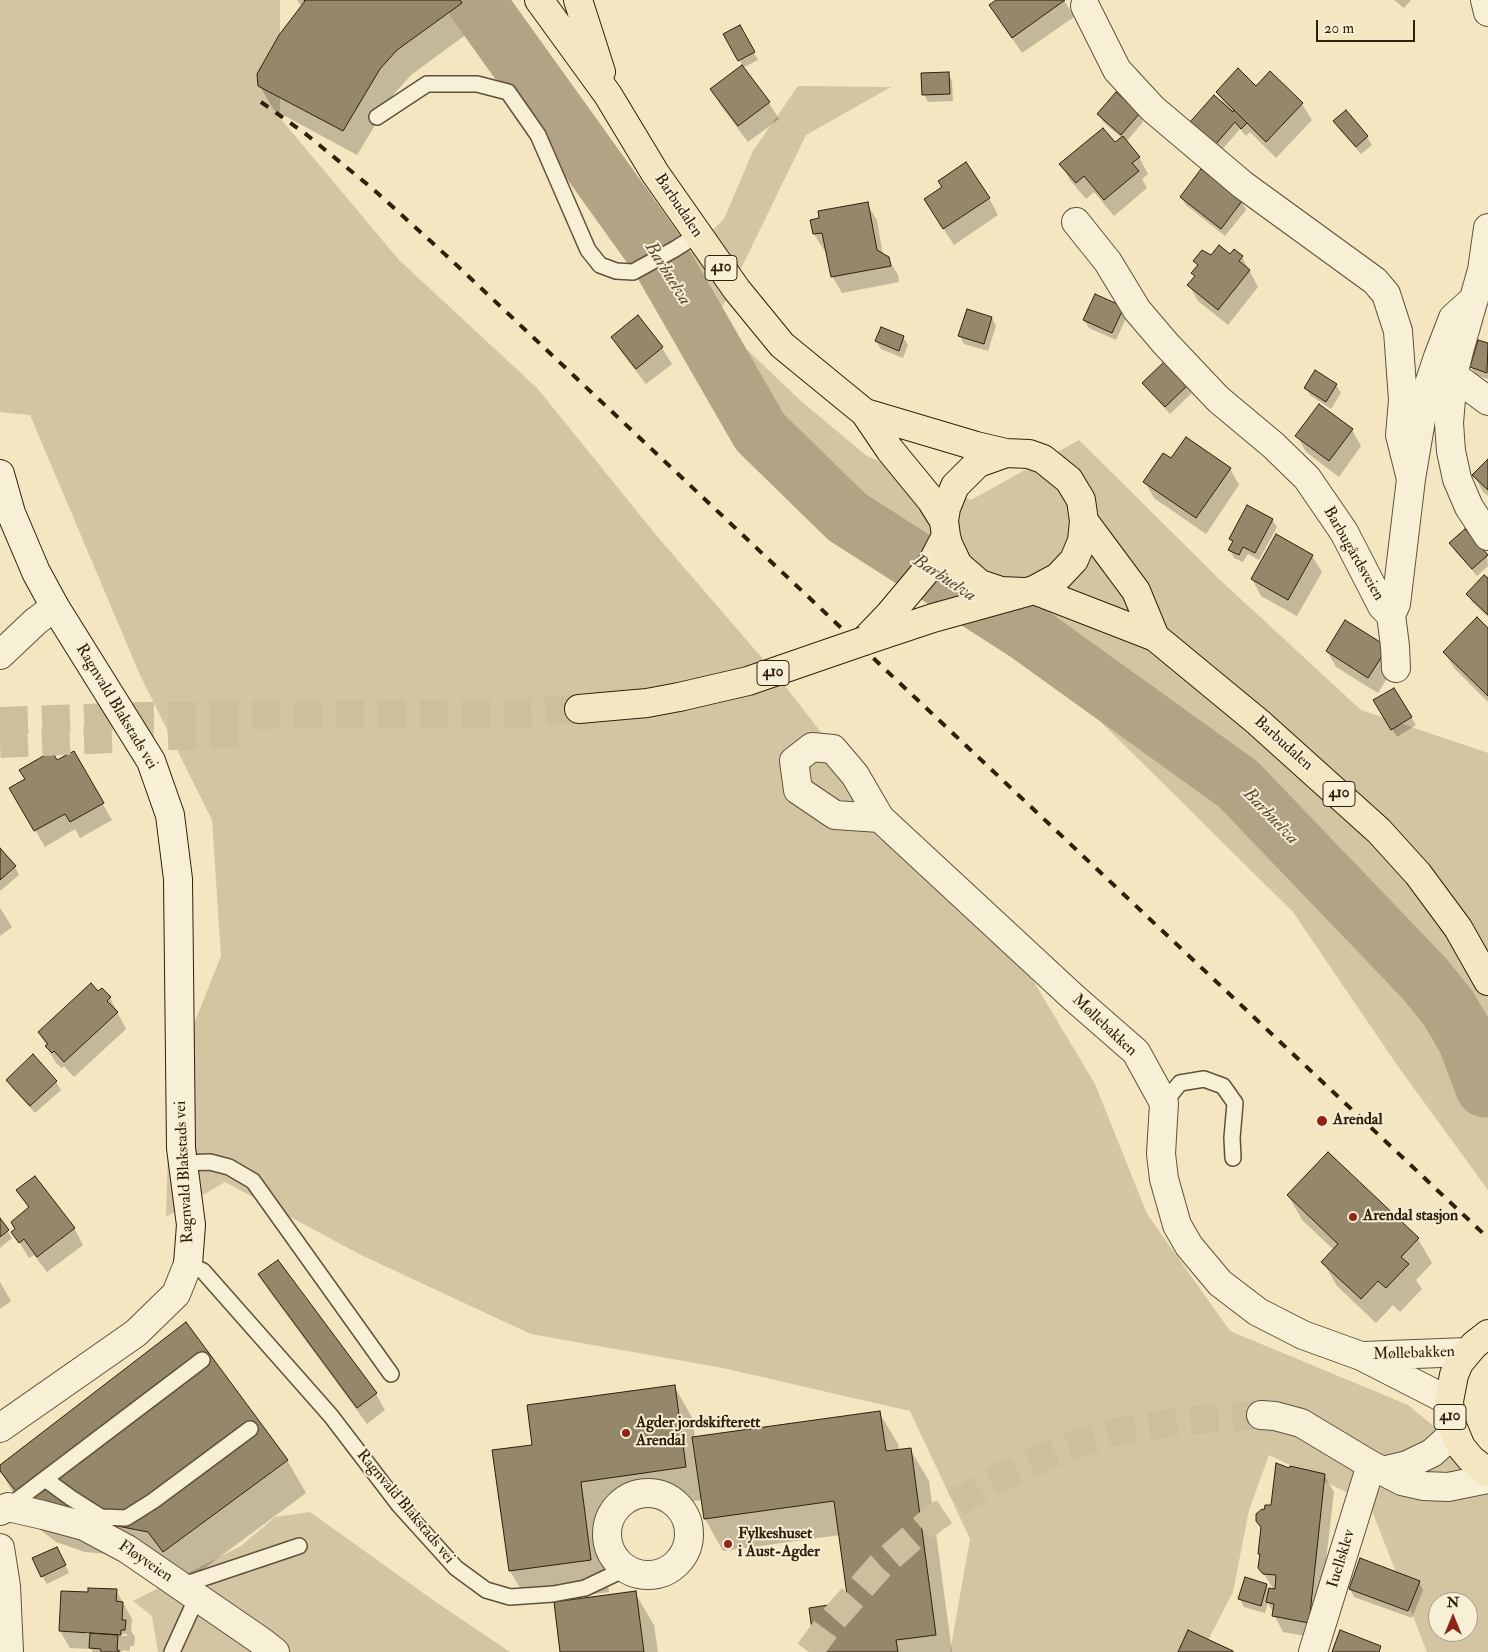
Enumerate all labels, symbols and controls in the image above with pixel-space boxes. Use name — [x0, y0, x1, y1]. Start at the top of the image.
scale bar — [1318, 10, 1417, 42]
text: 20 m — [1324, 19, 1354, 38]
street label: Barbudalen — [650, 171, 706, 241]
water label: Barbuelva — [639, 238, 695, 310]
road number: 410 — [705, 256, 737, 280]
street label: Barbugårdsveien — [1318, 504, 1388, 604]
water label: Barbuelva — [909, 551, 979, 607]
street label: Ragnvald Blakstads vei — [71, 641, 161, 773]
road number: 410 — [757, 660, 789, 686]
street label: Barbudalen — [1250, 713, 1316, 775]
road number: 410 — [1323, 782, 1355, 806]
water label: Barbuelva — [1238, 784, 1302, 850]
street label: Møllebakken — [1067, 991, 1141, 1061]
street label: Ragnvald Blakstads vei — [172, 1100, 198, 1244]
place label: Arendal — [1333, 1111, 1383, 1131]
marker: Arendal — [1315, 1114, 1329, 1128]
place label: Arendal stasjon — [1363, 1207, 1458, 1227]
marker: Arendal stasjon — [1347, 1211, 1359, 1223]
street label: Møllebakken — [1373, 1343, 1455, 1365]
road number: 410 — [1434, 1404, 1466, 1430]
place label: Agder jordskifterett Arendal — [636, 1414, 761, 1452]
marker: Agder jordskifterett Arendal — [620, 1427, 632, 1439]
street label: Ragnvald Blakstads vei — [352, 1446, 458, 1568]
place label: Fylkeshuset i Aust-Agder — [738, 1525, 820, 1563]
street label: Iuellsklev — [1324, 1527, 1360, 1591]
street label: Fløyveien — [114, 1537, 176, 1587]
marker: Fylkeshuset i Aust-Agder — [722, 1538, 734, 1550]
north arrow — [1428, 1592, 1478, 1642]
text: N — [1447, 1594, 1459, 1611]

